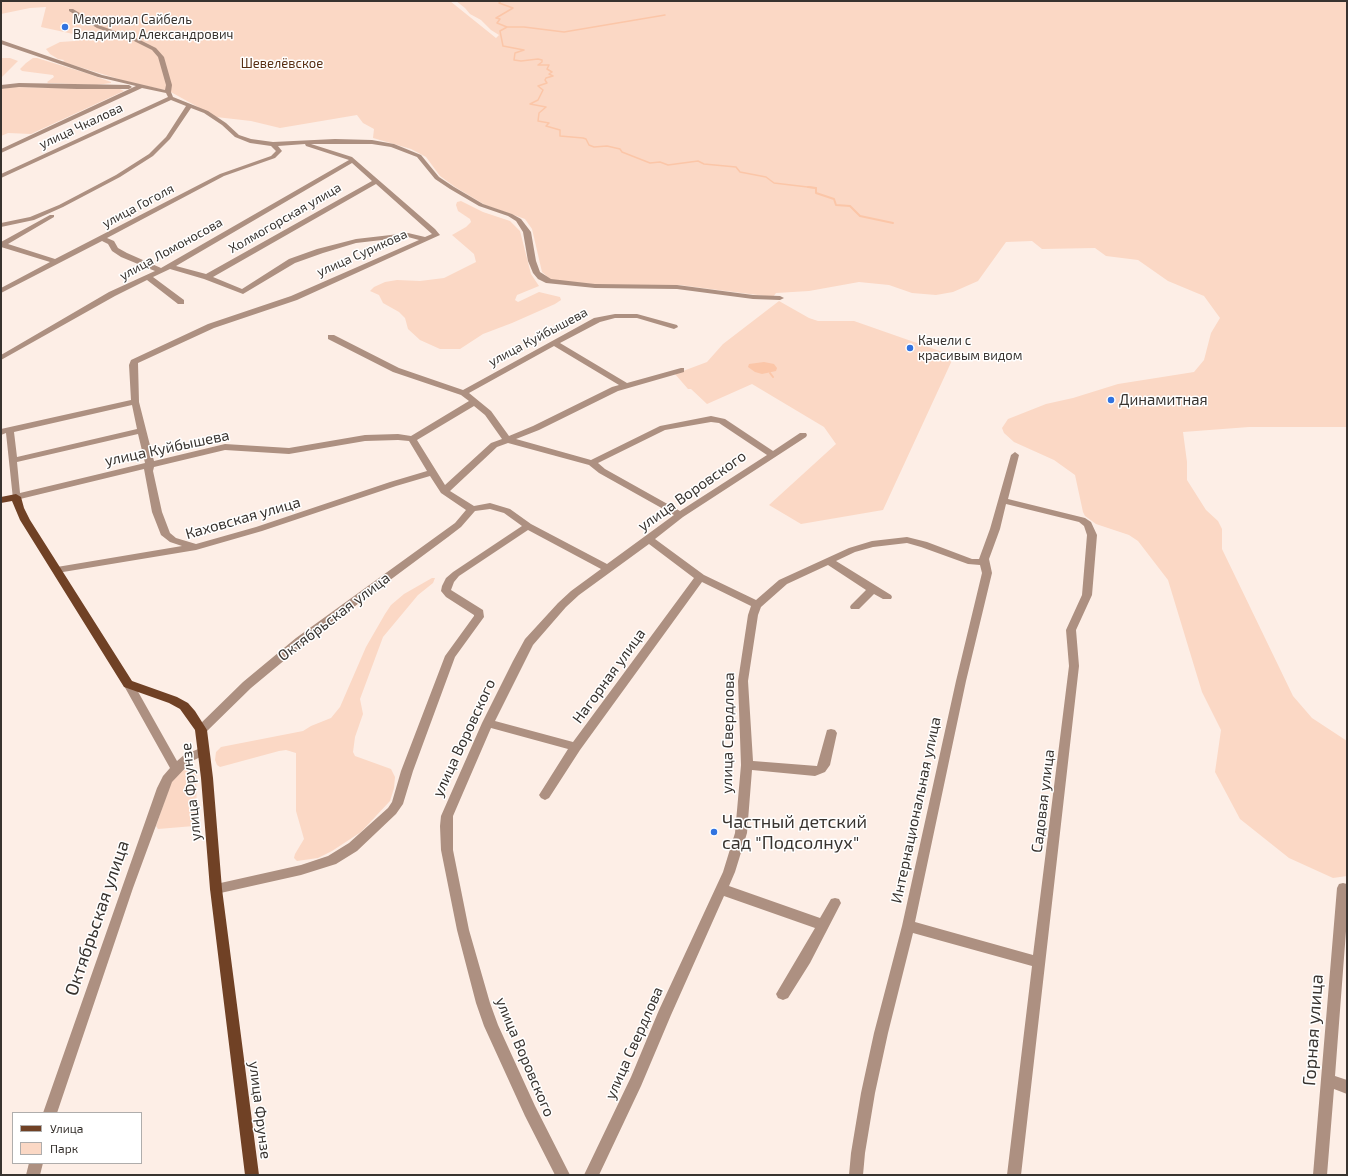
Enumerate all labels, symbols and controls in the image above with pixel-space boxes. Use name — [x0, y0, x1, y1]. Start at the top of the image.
place label: Мемориал Сайбель Владимир Александрович — [73, 12, 233, 43]
marker: Мемориал Сайбель Владимир Александрович — [60, 22, 70, 32]
park label: Шевелёвское — [241, 56, 323, 72]
street label: улица Чкалова — [37, 100, 125, 152]
street label: Холмогорская улица — [226, 179, 344, 257]
street label: улица Гоголя — [100, 181, 176, 231]
street label: улица Ломоносова — [117, 214, 225, 284]
street label: улица Сурикова — [314, 226, 410, 280]
street label: улица Куйбышева — [486, 304, 590, 370]
place label: Качели с красивым видом — [918, 333, 1023, 364]
marker: Качели с красивым видом — [905, 343, 915, 353]
place label: Динамитная — [1119, 391, 1208, 409]
marker: Динамитная — [1106, 395, 1116, 405]
street label: улица Куйбышева — [103, 426, 231, 470]
street label: улица Воровского — [634, 447, 750, 535]
street label: Каховская улица — [183, 493, 303, 543]
street label: Октябрьская улица — [274, 569, 394, 665]
street label: Нагорная улица — [569, 625, 649, 727]
street label: улица Свердлова — [718, 672, 738, 794]
street label: улица Воровского — [429, 676, 499, 800]
street label: Интернациональная улица — [887, 715, 945, 905]
street label: улица Фрунзе — [177, 742, 205, 842]
street label: Садовая улица — [1028, 748, 1058, 854]
place label: Частный детский сад "Подсолнух" — [722, 811, 867, 854]
marker: Частный детский сад "Подсолнух" — [709, 827, 719, 837]
street label: Октябрьская улица — [60, 837, 134, 999]
street label: Горная улица — [1298, 974, 1328, 1086]
street label: улица Свердлова — [601, 984, 667, 1102]
street label: улица Воровского — [492, 995, 558, 1119]
street label: улица Фрунзе — [245, 1060, 275, 1160]
legend — [12, 1112, 142, 1164]
text: Улица — [50, 1121, 83, 1135]
text: Парк — [50, 1141, 78, 1155]

